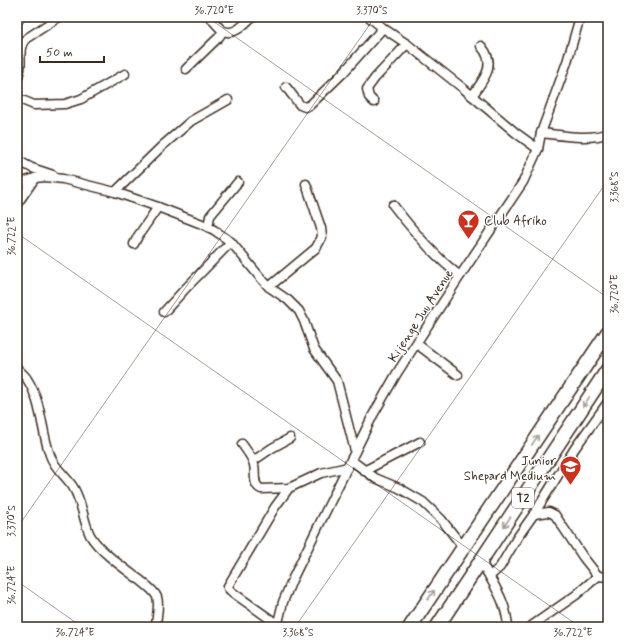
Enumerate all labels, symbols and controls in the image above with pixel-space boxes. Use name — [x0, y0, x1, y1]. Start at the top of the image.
text: 36.720°E — [195, 4, 234, 18]
text: 3.370°S — [356, 4, 388, 18]
scale bar — [40, 38, 104, 64]
text: 50 m — [46, 45, 73, 61]
text: 3.368°S — [608, 171, 622, 203]
bar icon: Club Afriko — [455, 207, 481, 240]
place label: Club Afriko — [484, 213, 547, 230]
text: 36.722°E — [5, 216, 19, 255]
street label: Kijenge Juu Avenue — [385, 266, 458, 366]
text: 36.720°E — [608, 274, 622, 313]
one-way arrow — [582, 396, 590, 408]
one-way arrow — [531, 435, 539, 446]
place label: Junior Shepard Medium — [464, 453, 557, 485]
school or university icon: Junior Shepard Medium — [558, 454, 584, 487]
road number: T2 — [512, 488, 534, 508]
text: 3.370°S — [5, 505, 19, 537]
one-way arrow — [503, 516, 511, 527]
text: 36.724°E — [5, 565, 19, 604]
one-way arrow — [427, 589, 435, 600]
text: 36.724°E — [56, 626, 95, 640]
text: 3.368°S — [282, 626, 314, 640]
text: 36.722°E — [554, 626, 593, 640]

